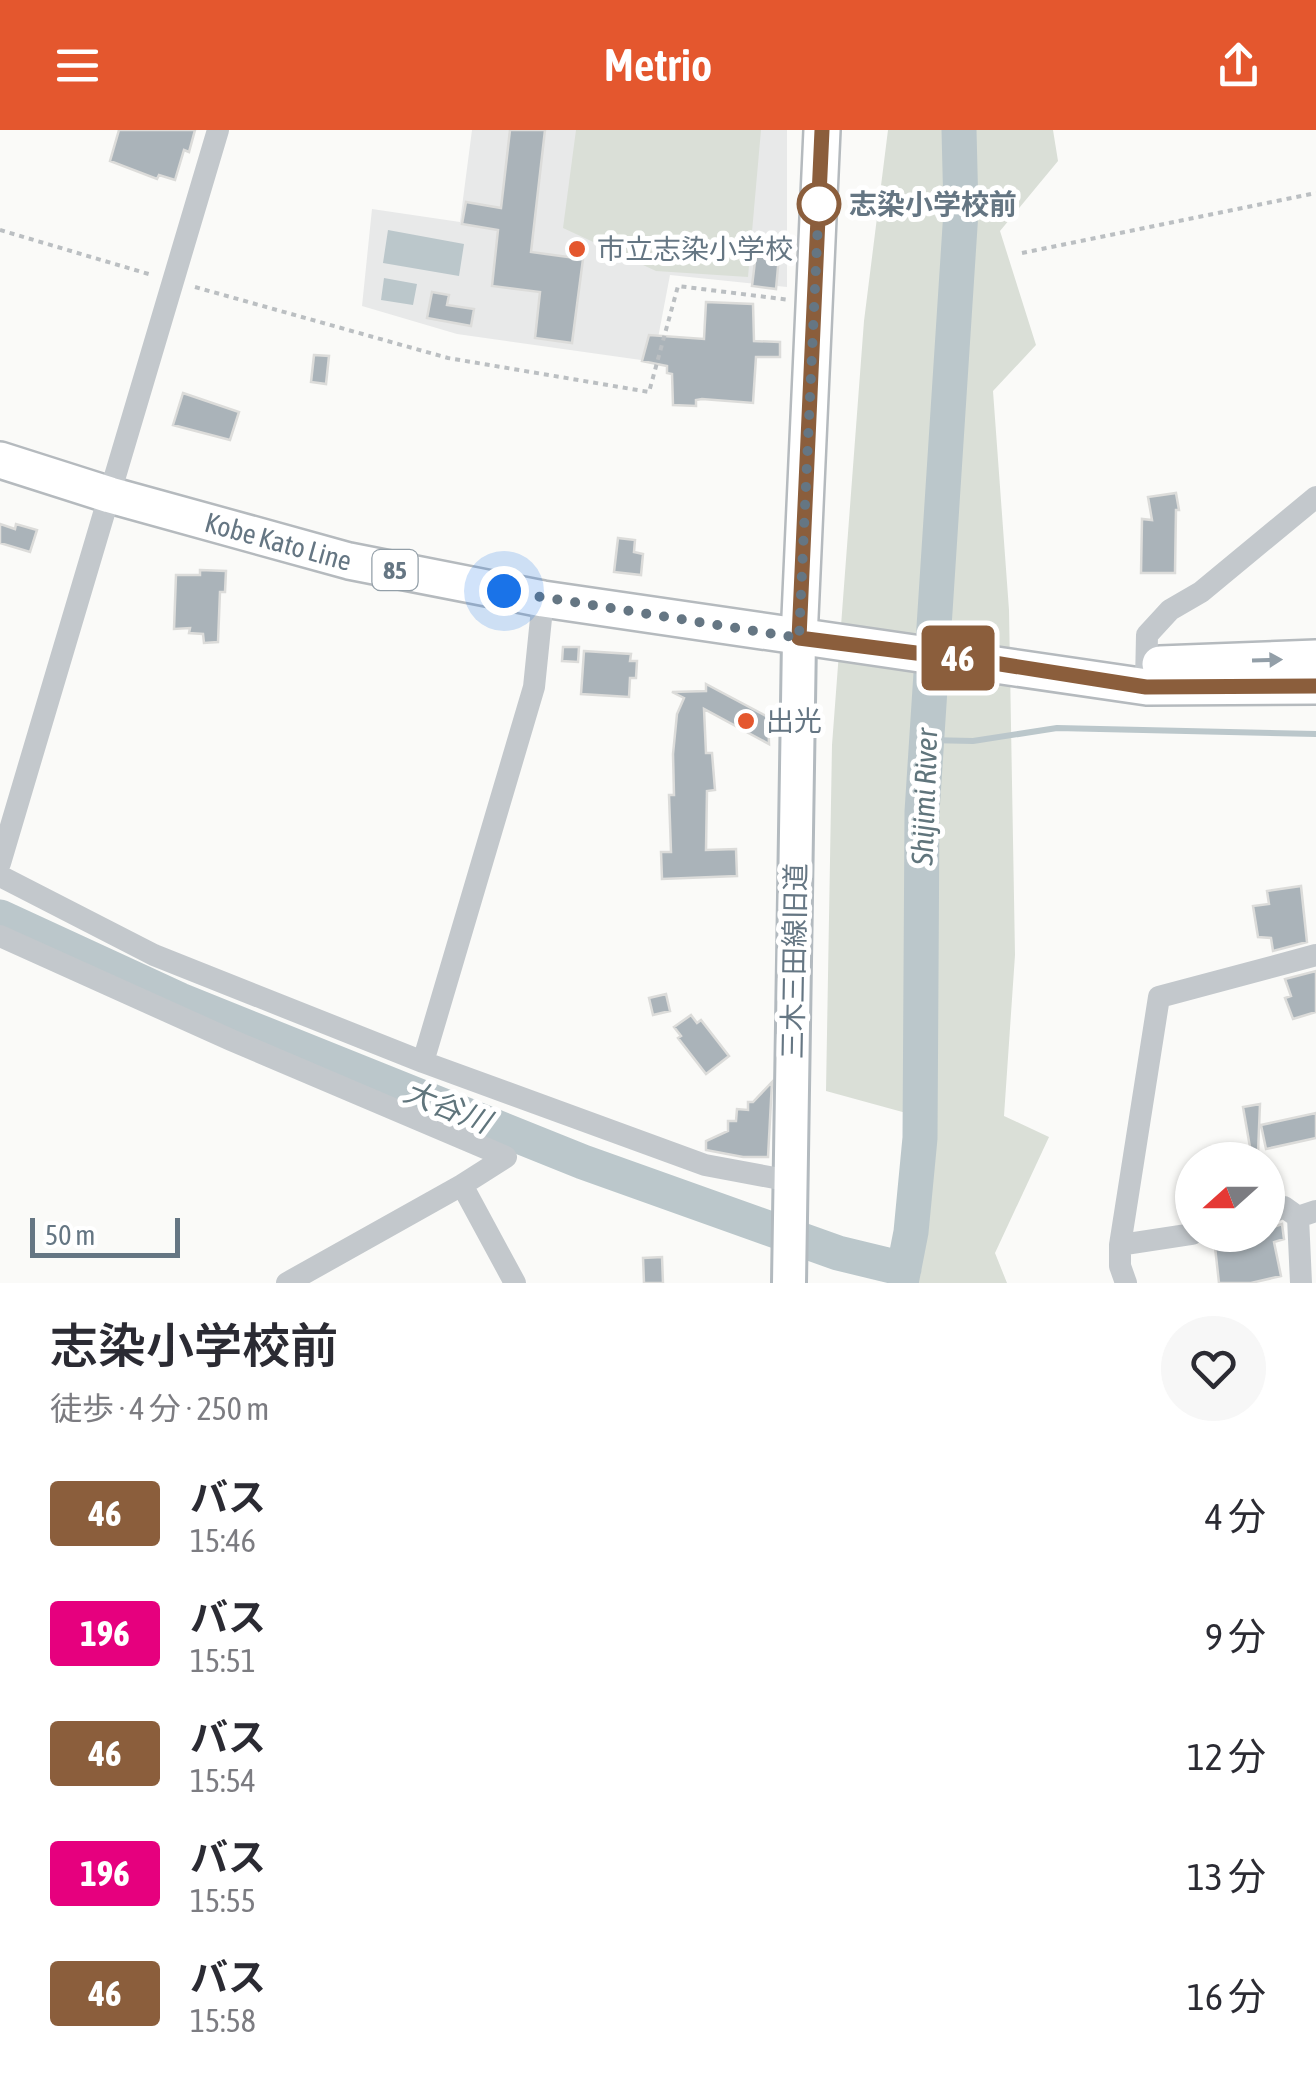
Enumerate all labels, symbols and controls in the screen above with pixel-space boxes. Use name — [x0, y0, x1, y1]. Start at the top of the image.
icon: menu — [50, 38, 105, 93]
icon: share — [1211, 38, 1266, 93]
text: Metrio — [604, 39, 712, 91]
marker: 志染小学校前 — [798, 183, 840, 225]
place label: 志染小学校前 — [849, 188, 1017, 220]
place label: 市立志染小学校 — [597, 233, 793, 265]
marker: 市立志染小学校 — [566, 238, 588, 260]
street label: Kobe Kato Line — [201, 506, 355, 577]
road number: 85 — [372, 550, 418, 590]
your location — [479, 566, 529, 616]
line badge: 46 — [913, 626, 1003, 690]
text: 46 — [942, 638, 974, 678]
one-way arrow — [1251, 652, 1283, 668]
place label: 出光 — [766, 705, 822, 737]
marker: 出光 — [735, 710, 757, 732]
water label: Shijimi River — [905, 727, 943, 867]
street label: 三木三田線旧道 — [776, 863, 812, 1059]
water label: 大谷川 — [399, 1073, 498, 1140]
north arrow — [1175, 1142, 1285, 1252]
map controls — [1175, 1142, 1285, 1252]
scale bar — [30, 1213, 180, 1258]
text: 50 m — [45, 1219, 95, 1251]
button: heart — [1161, 1316, 1266, 1421]
text: 志染小学校前 — [50, 1318, 338, 1373]
text: 徒歩 · 4 分 · 250 m — [50, 1390, 269, 1427]
text: バス — [190, 1476, 266, 1519]
text: 46 — [89, 1493, 121, 1533]
text: 4 分 — [1205, 1495, 1266, 1538]
text: 15:46 — [190, 1522, 256, 1559]
text: バス — [190, 1596, 266, 1639]
text: 196 — [80, 1613, 130, 1653]
text: 9 分 — [1205, 1615, 1266, 1658]
text: 15:51 — [190, 1642, 256, 1679]
text: バス — [190, 1716, 266, 1759]
text: 46 — [89, 1733, 121, 1773]
text: 12 分 — [1187, 1735, 1266, 1778]
text: 15:54 — [190, 1762, 256, 1799]
text: バス — [190, 1836, 266, 1879]
text: 196 — [80, 1853, 130, 1893]
text: 13 分 — [1187, 1855, 1266, 1898]
text: 15:55 — [190, 1882, 256, 1919]
text: バス — [190, 1956, 266, 1999]
text: 46 — [89, 1973, 121, 2013]
text: 16 分 — [1187, 1975, 1266, 2018]
text: 15:58 — [190, 2002, 256, 2039]

